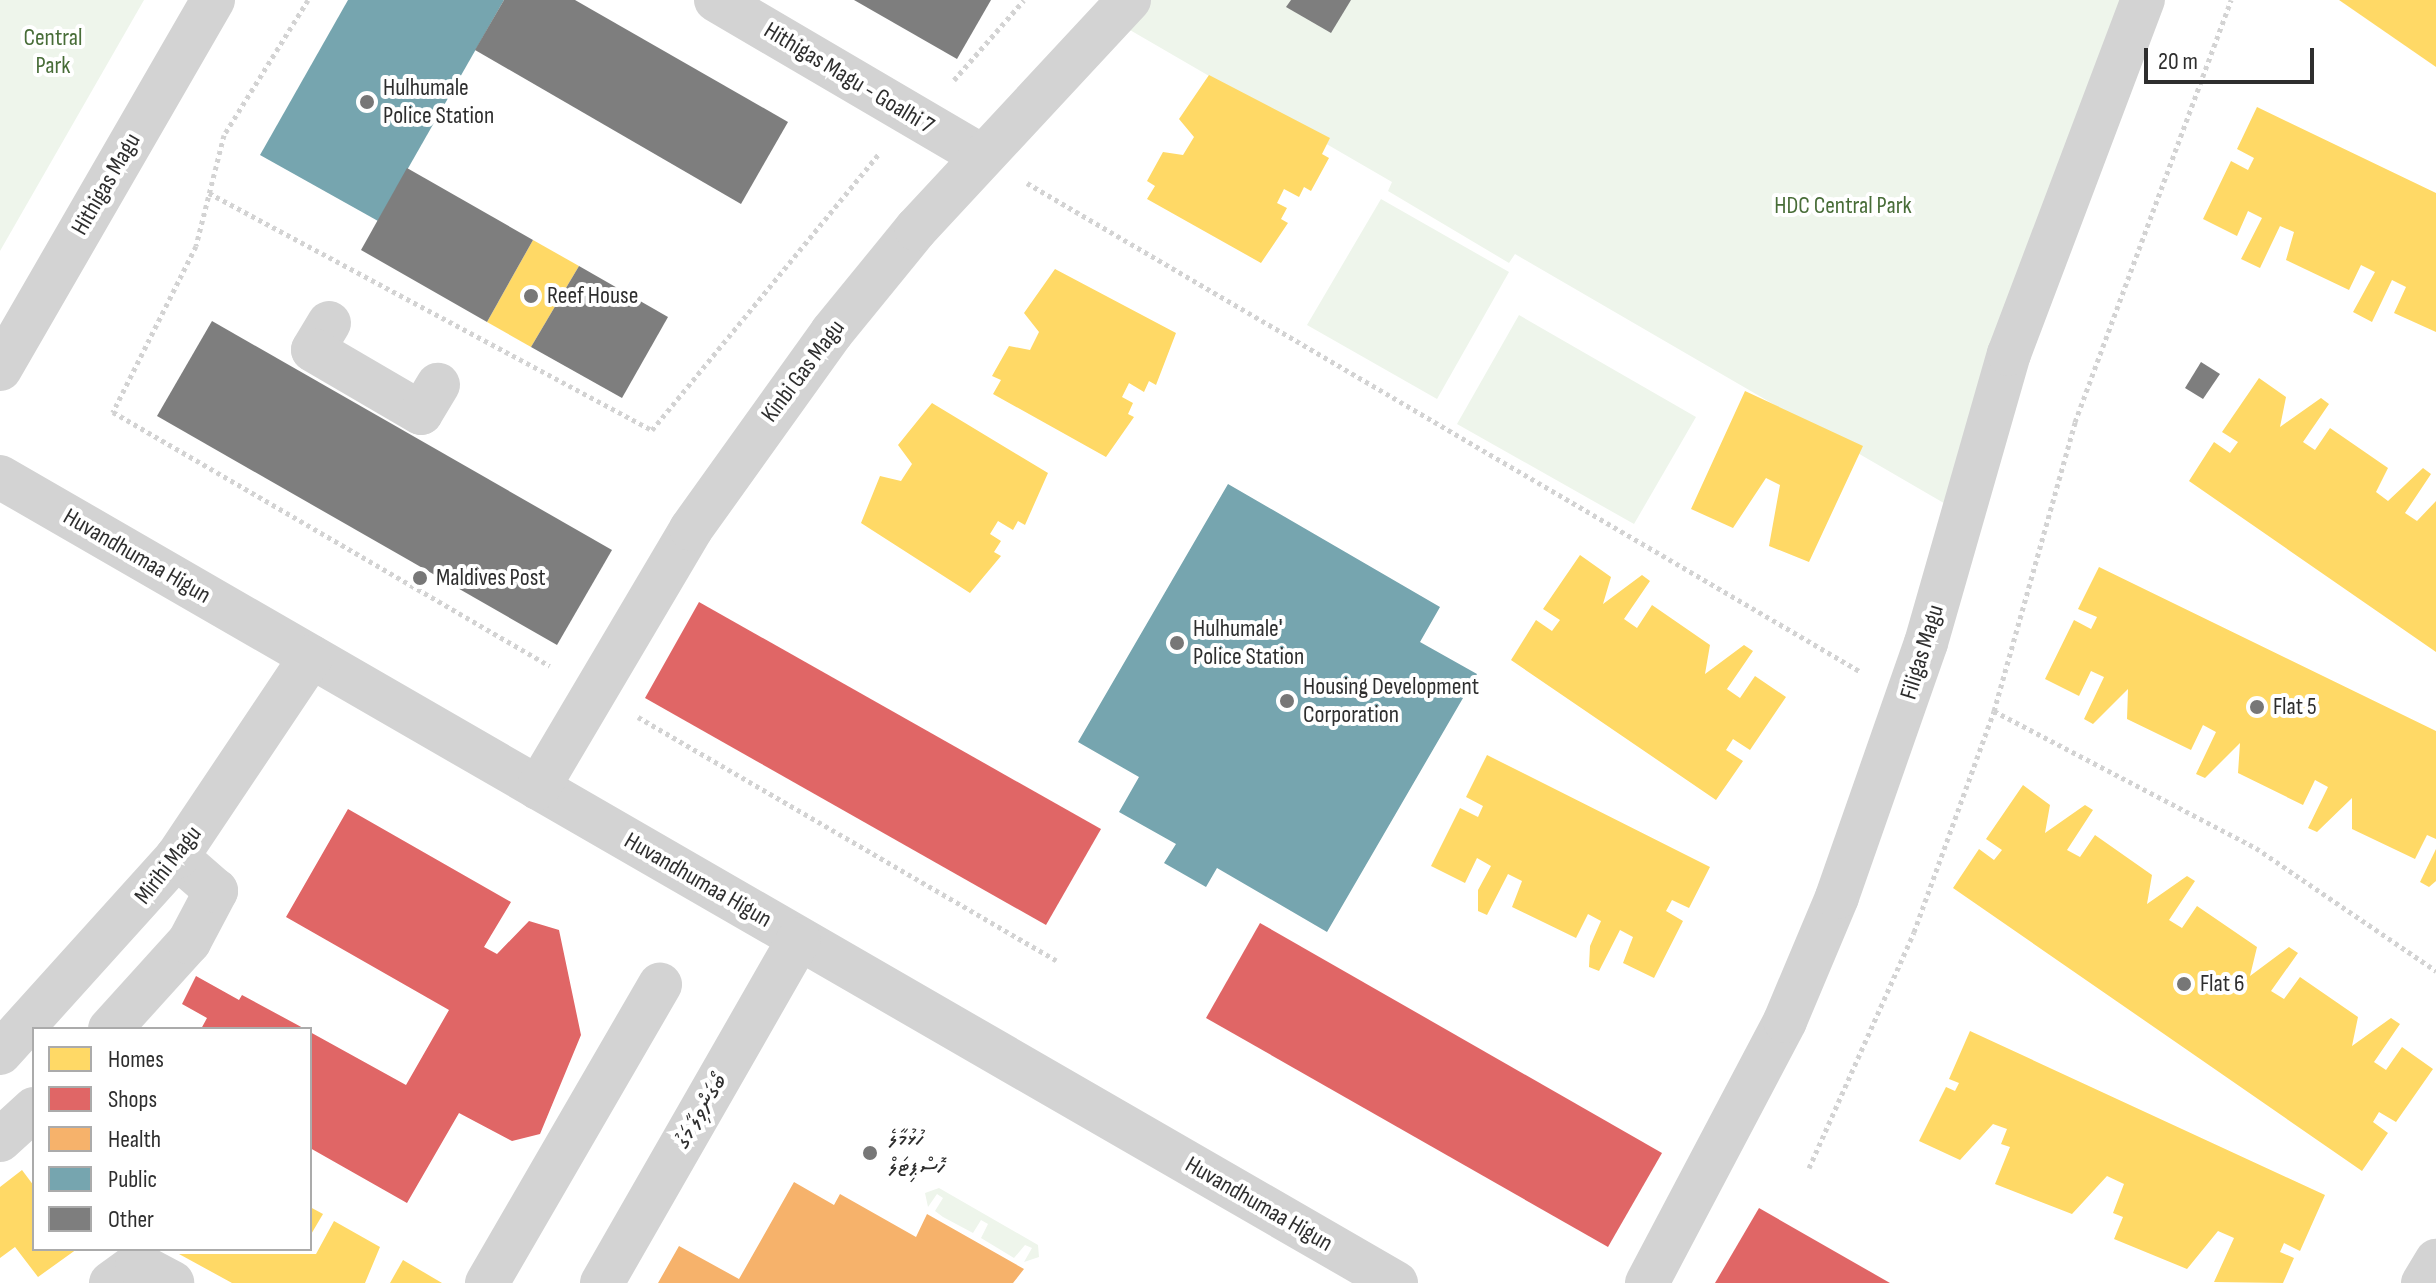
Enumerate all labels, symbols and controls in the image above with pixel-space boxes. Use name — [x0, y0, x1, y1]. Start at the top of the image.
street label: Hithigas Magu - Goalhi 7 — [759, 16, 939, 140]
park label: Central Park — [23, 24, 83, 80]
scale bar — [2148, 32, 2318, 82]
text: 20 m — [2158, 47, 2198, 76]
place label: Hulhumale Police Station — [383, 74, 494, 130]
marker: Hulhumale Police Station — [358, 93, 376, 111]
street label: Hithigas Magu — [65, 128, 147, 240]
park label: HDC Central Park — [1774, 192, 1912, 220]
place label: Reef House — [547, 282, 638, 310]
marker: Reef House — [522, 287, 540, 305]
street label: Kinbi Gas Magu — [755, 314, 851, 428]
street label: Huvandhumaa Higun — [58, 502, 216, 610]
place label: Maldives Post — [436, 564, 546, 592]
marker: Maldives Post — [411, 569, 429, 587]
street label: Filigas Magu — [1894, 601, 1950, 703]
place label: Hulhumale' Police Station — [1193, 615, 1304, 671]
marker: Hulhumale' Police Station — [1168, 634, 1186, 652]
place label: Housing Development Corporation — [1303, 673, 1479, 729]
marker: Housing Development Corporation — [1278, 692, 1296, 710]
place label: Flat 5 — [2273, 693, 2317, 721]
marker: Flat 5 — [2248, 698, 2266, 716]
street label: Mirihi Magu — [128, 820, 208, 910]
street label: Huvandhumaa Higun — [619, 826, 777, 934]
place label: Flat 6 — [2200, 970, 2244, 998]
marker: Flat 6 — [2175, 975, 2193, 993]
legend — [32, 1027, 312, 1251]
text: Homes — [108, 1045, 164, 1074]
street label: ބޯގަންވިލާ މަގު — [668, 1068, 734, 1154]
text: Shops — [108, 1085, 157, 1114]
text: Health — [108, 1125, 161, 1154]
place label: ހުޅުމާލެ ހޮސްޕިޓަލް — [888, 1125, 945, 1181]
marker: ހުޅުމާލެ ހޮސްޕިޓަލް — [859, 1142, 881, 1164]
street label: Huvandhumaa Higun — [1180, 1150, 1338, 1258]
text: Public — [108, 1165, 157, 1194]
text: Other — [108, 1205, 154, 1234]

